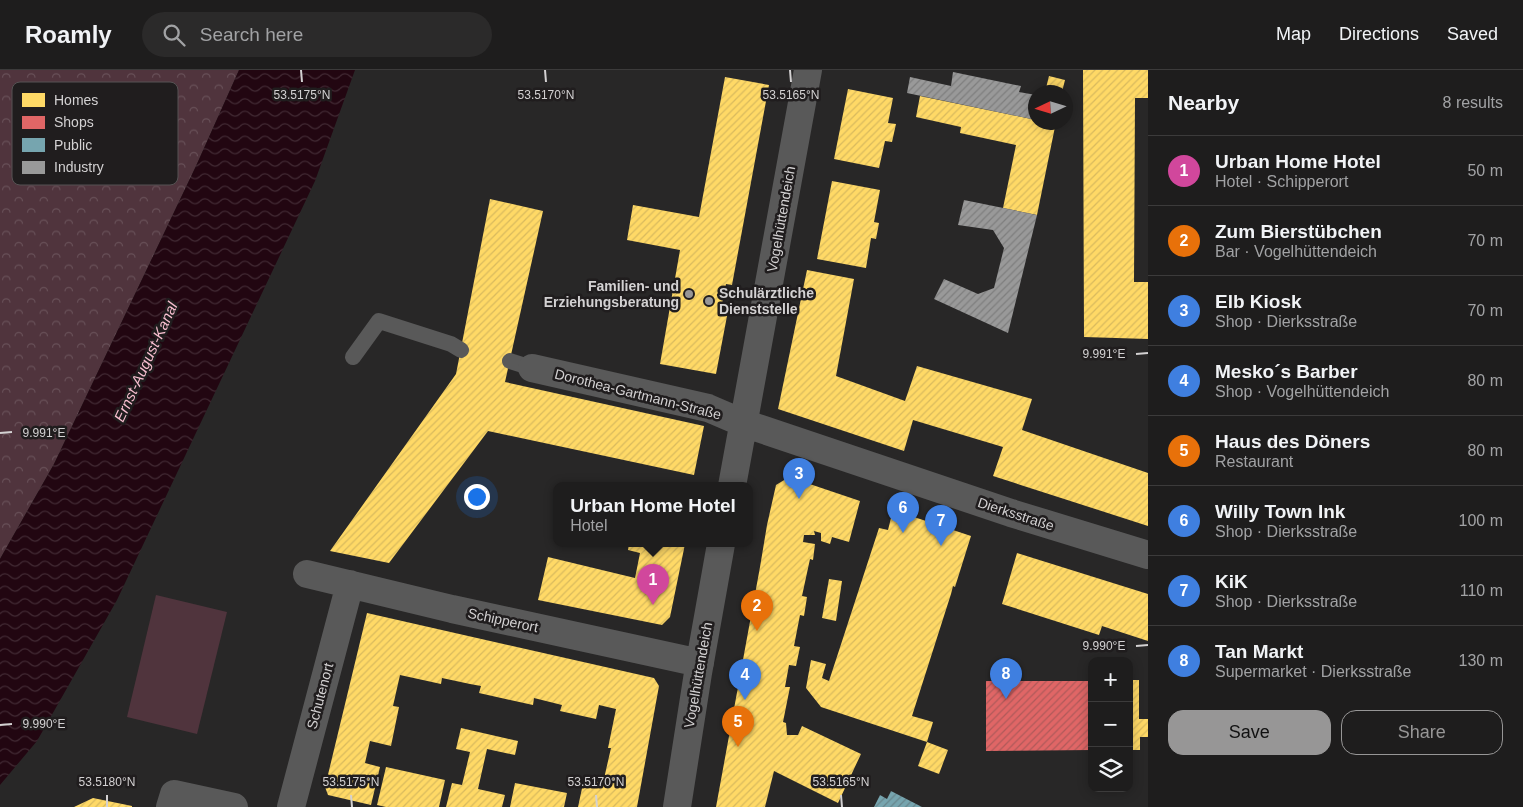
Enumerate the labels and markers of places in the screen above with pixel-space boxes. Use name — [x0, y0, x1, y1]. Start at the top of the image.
place label: Familien- und Erziehungsberatung — [544, 278, 679, 310]
place label: Schulärztliche Dienststelle — [719, 285, 814, 317]
marker: Familien- und Erziehungsberatung — [683, 288, 695, 300]
marker: Schulärztliche Dienststelle — [703, 295, 715, 307]
pin: 3 — [783, 458, 815, 499]
pin: 6 — [887, 492, 919, 533]
pin: 7 — [925, 505, 957, 546]
pin: 1 — [637, 564, 669, 605]
pin: 2 — [741, 590, 773, 631]
pin: 8 — [990, 658, 1022, 699]
pin: 4 — [729, 659, 761, 700]
pin: 5 — [722, 706, 754, 747]

